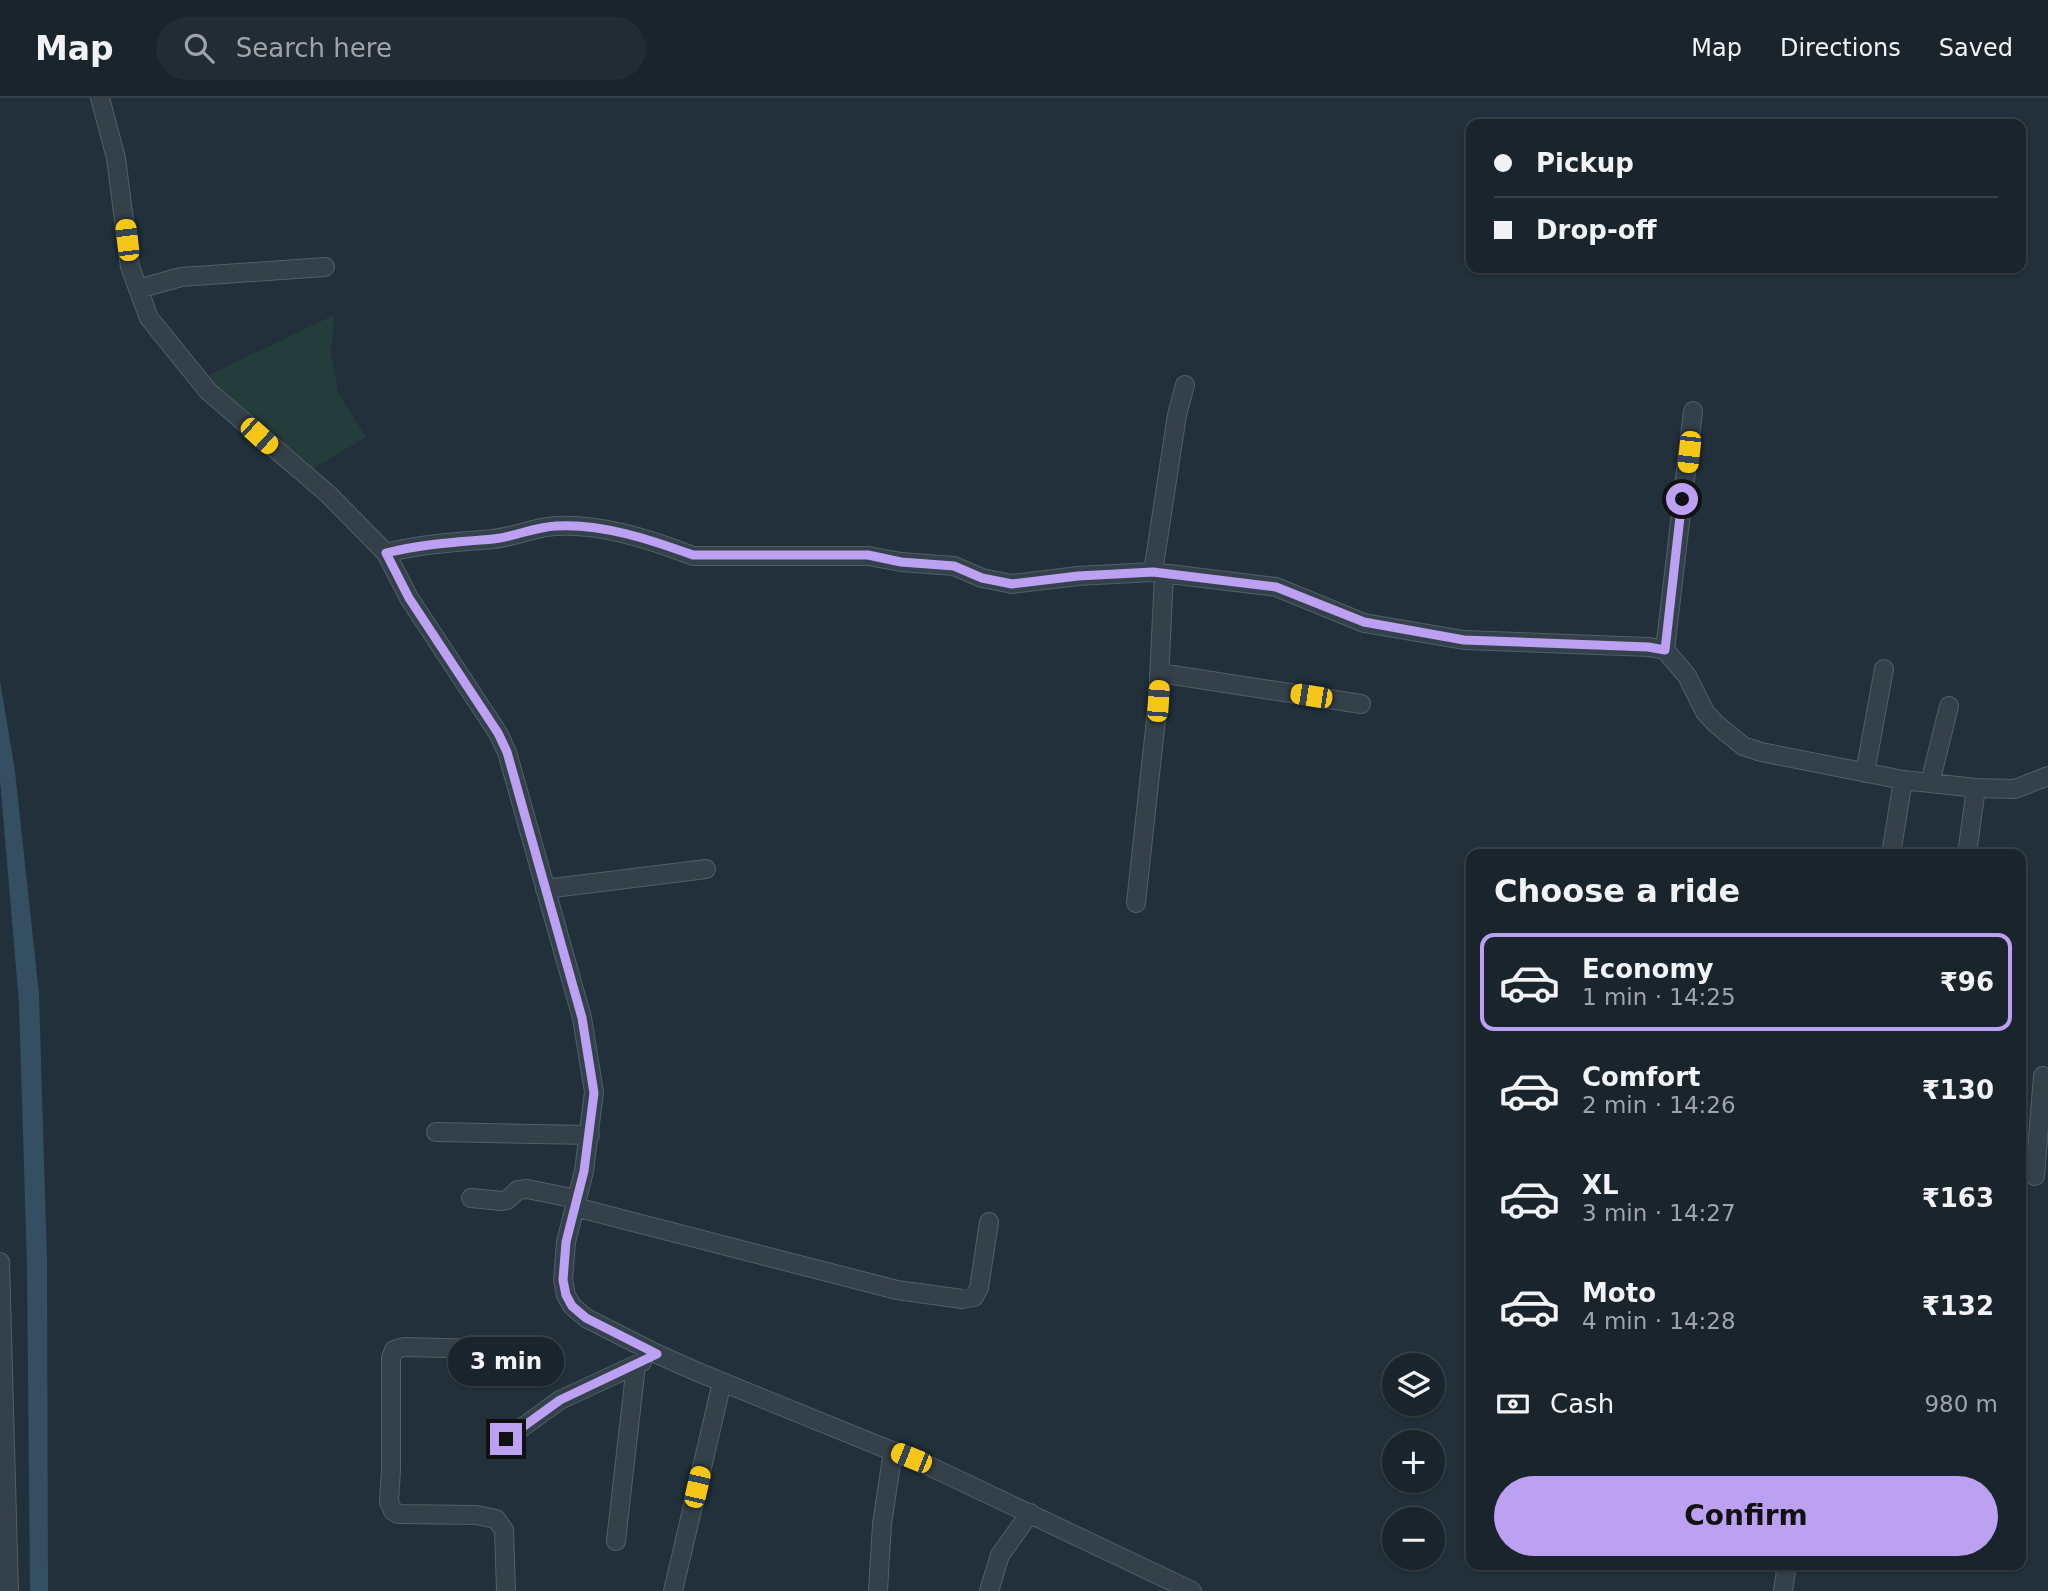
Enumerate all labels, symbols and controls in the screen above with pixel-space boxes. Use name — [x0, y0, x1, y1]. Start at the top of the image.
search box — [156, 17, 646, 80]
text: Map — [35, 29, 114, 68]
icon: search — [180, 29, 218, 67]
text: Search here — [236, 33, 392, 63]
text: Map — [1691, 34, 1742, 62]
text: Directions — [1780, 34, 1901, 62]
text: Saved — [1939, 34, 2013, 62]
text: Pickup — [1536, 148, 1634, 178]
text: Drop-off — [1536, 215, 1657, 245]
car — [115, 218, 140, 262]
car — [237, 414, 282, 458]
car — [1677, 430, 1702, 474]
route start — [1666, 483, 1698, 515]
car — [1147, 679, 1170, 723]
car — [1289, 682, 1334, 710]
text: Choose a ride — [1494, 872, 1740, 910]
icon: car — [1498, 951, 1561, 1014]
text: Economy — [1582, 954, 1713, 984]
text: ₹96 — [1940, 967, 1994, 997]
text: 1 min · 14:25 — [1582, 984, 1736, 1010]
icon: car — [1498, 1059, 1561, 1122]
text: Comfort — [1582, 1062, 1700, 1092]
text: ₹130 — [1922, 1075, 1994, 1105]
text: 2 min · 14:26 — [1582, 1092, 1736, 1118]
icon: car — [1498, 1167, 1561, 1230]
text: XL — [1582, 1170, 1619, 1200]
text: ₹163 — [1922, 1183, 1994, 1213]
text: 3 min · 14:27 — [1582, 1200, 1736, 1226]
icon: car — [1498, 1275, 1561, 1338]
text: Moto — [1582, 1278, 1656, 1308]
text: ₹132 — [1922, 1291, 1994, 1321]
text: 4 min · 14:28 — [1582, 1308, 1736, 1334]
callout: 3 min — [448, 1338, 564, 1386]
text: 3 min — [470, 1348, 542, 1374]
map controls — [1382, 1353, 1445, 1570]
button: layers — [1382, 1353, 1445, 1416]
icon: cash — [1494, 1385, 1532, 1423]
text: Cash — [1550, 1389, 1614, 1419]
text: 980 m — [1924, 1391, 1998, 1417]
route end — [490, 1423, 522, 1455]
button: + — [1382, 1430, 1445, 1493]
car — [888, 1440, 935, 1476]
car — [683, 1464, 712, 1510]
button: Confirm — [1494, 1476, 1998, 1556]
button: − — [1382, 1507, 1445, 1570]

